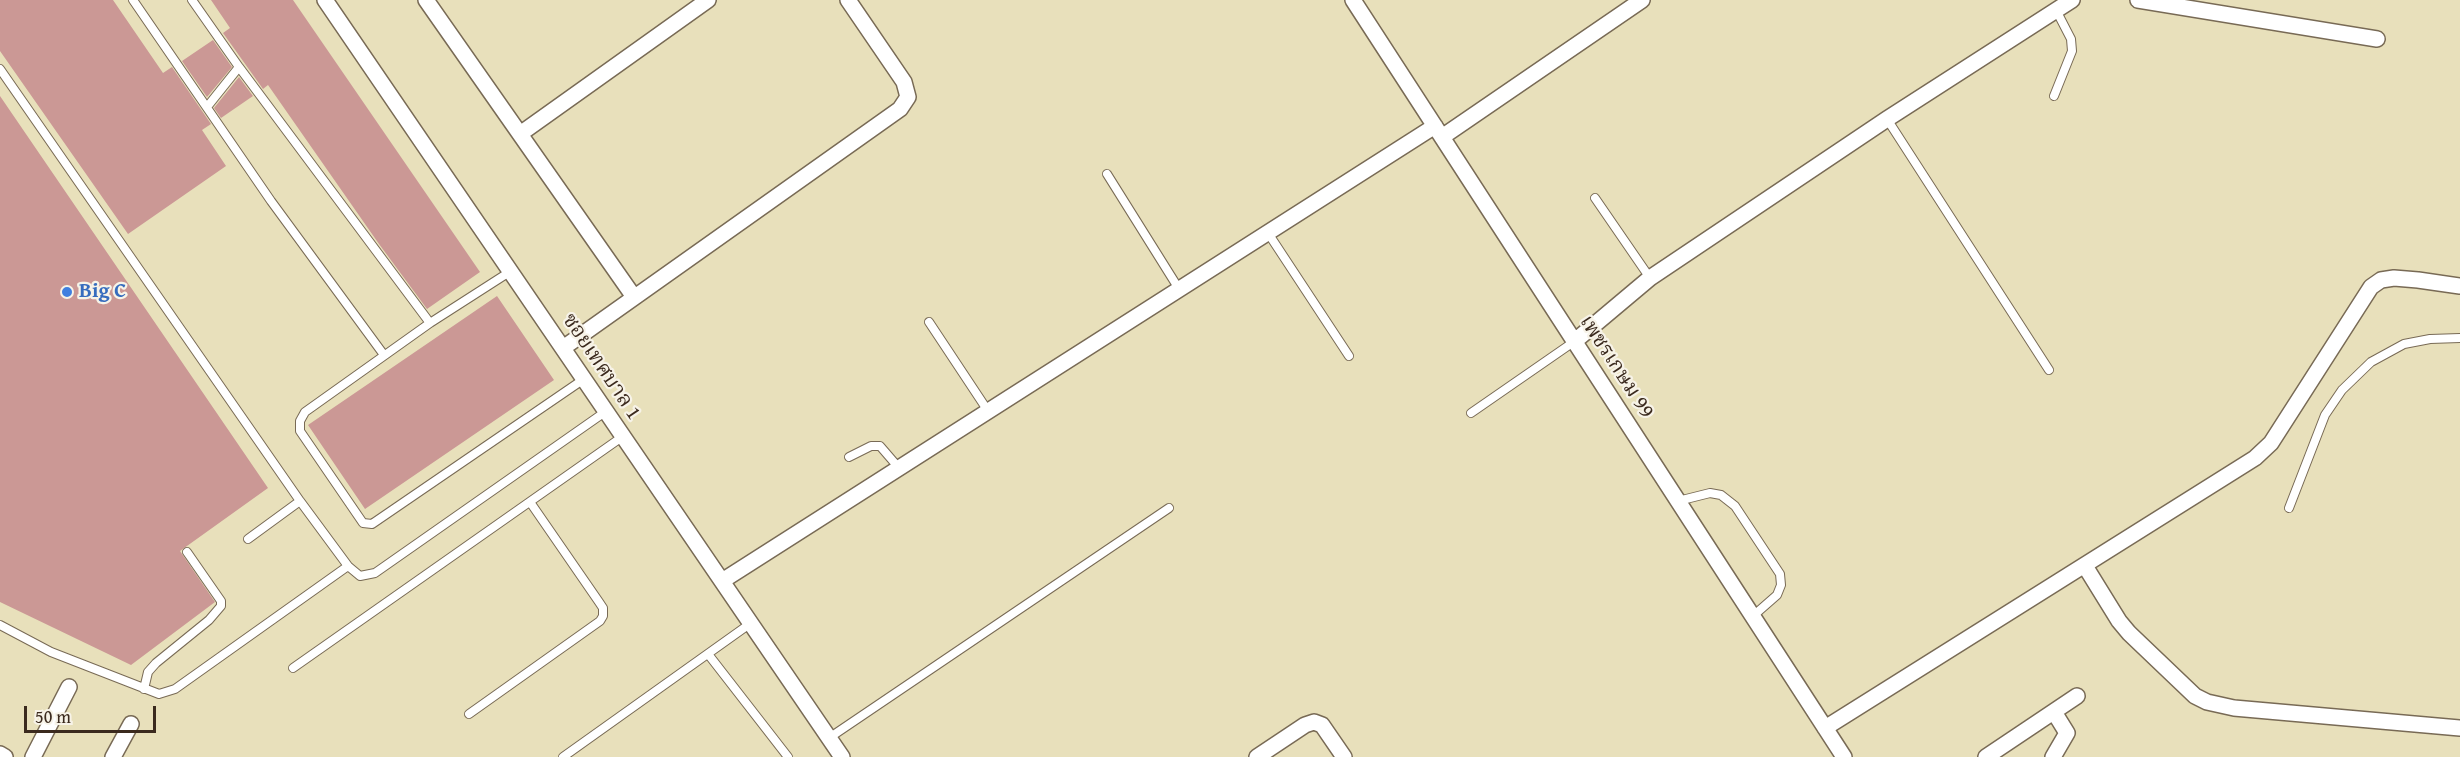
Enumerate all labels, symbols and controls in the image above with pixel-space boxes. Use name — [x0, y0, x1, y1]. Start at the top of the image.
place label: Big C — [79, 279, 126, 305]
marker: Big C — [60, 285, 74, 299]
street label: ซอยเทศบาล 1 — [556, 309, 646, 425]
street label: เพชรเกษม 99 — [1573, 311, 1659, 423]
scale bar — [27, 694, 159, 732]
text: 50 m — [35, 703, 71, 730]

